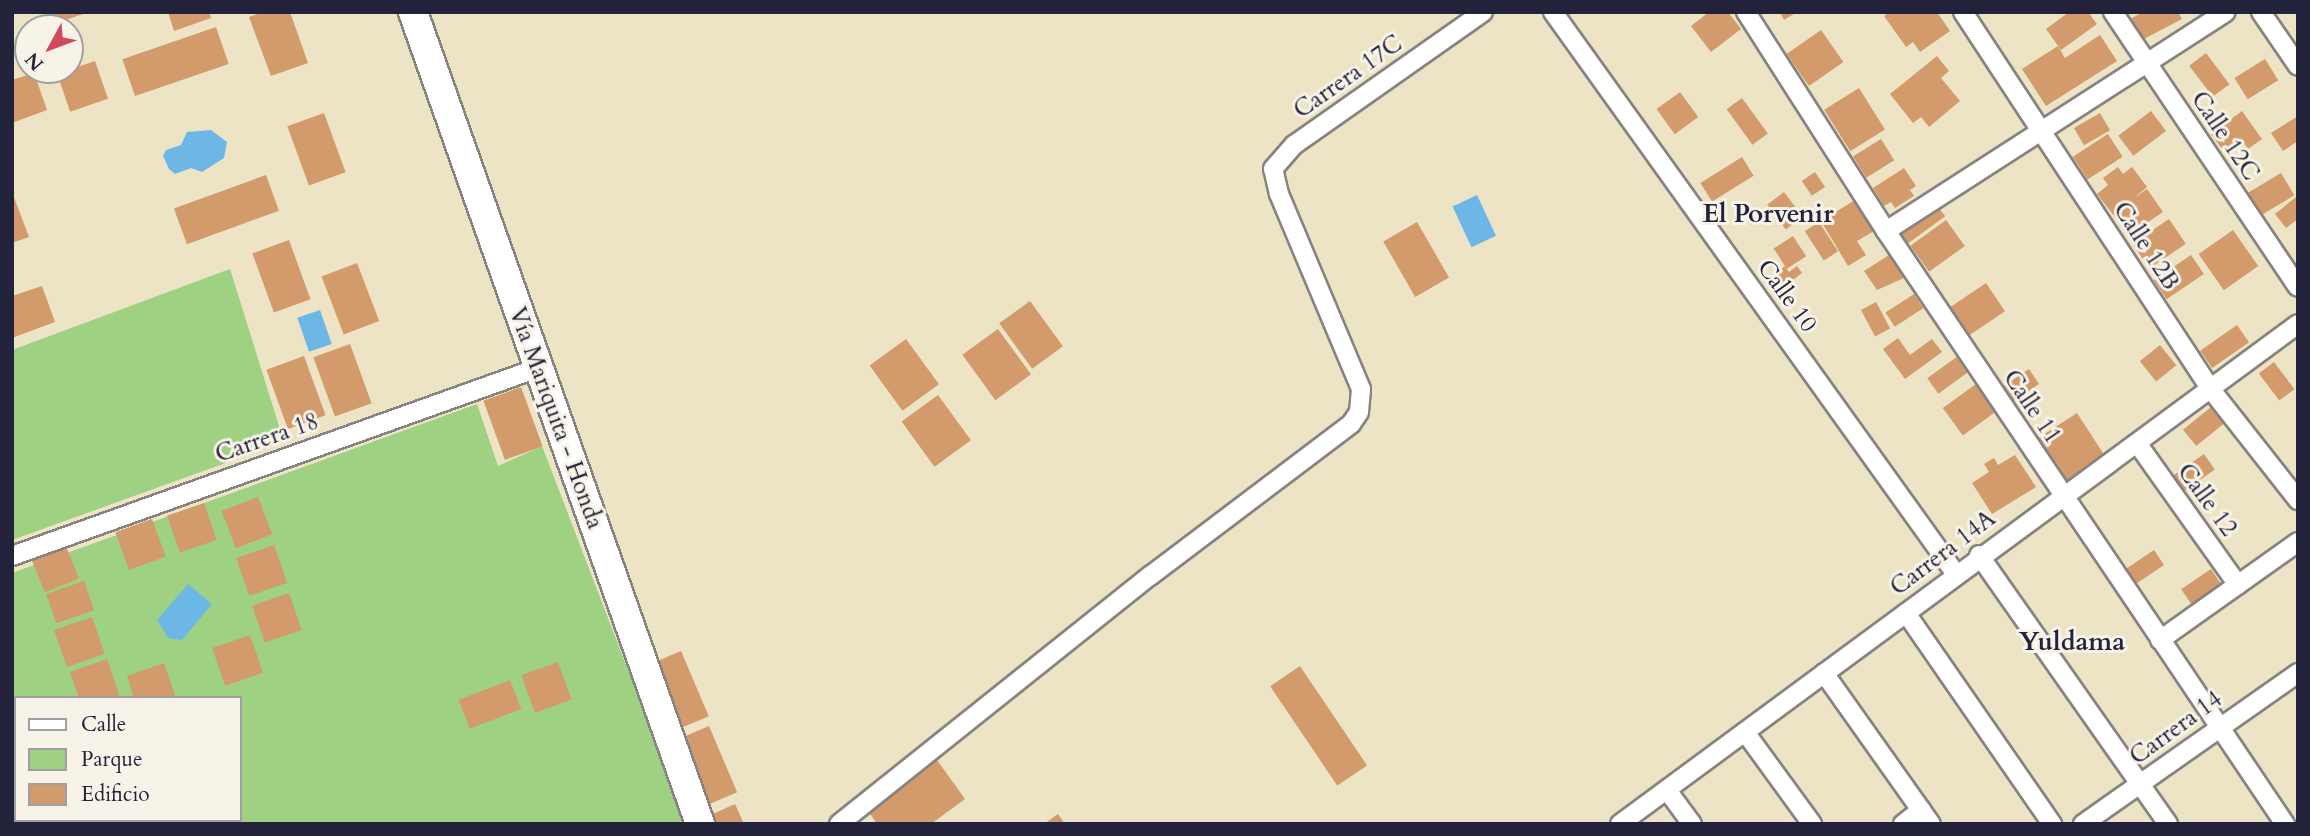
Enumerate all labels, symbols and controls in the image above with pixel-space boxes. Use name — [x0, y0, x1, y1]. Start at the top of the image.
north arrow — [14, 14, 84, 84]
street label: Carrera 17C — [1288, 29, 1408, 125]
text: N — [19, 47, 50, 76]
street label: Calle 12C — [2185, 86, 2265, 186]
street label: Calle 12B — [2107, 197, 2185, 295]
district label: El Porvenir — [1702, 198, 1834, 230]
street label: Calle 10 — [1751, 254, 1823, 338]
street label: Vía Mariquita - Honda — [502, 303, 610, 533]
street label: Calle 11 — [1997, 365, 2067, 449]
street label: Carrera 18 — [212, 407, 322, 469]
street label: Calle 12 — [2171, 458, 2243, 542]
street label: Carrera 14A — [1885, 504, 2001, 602]
district label: Yuldama — [2019, 626, 2125, 658]
street label: Carrera 14 — [2124, 685, 2228, 771]
legend — [14, 696, 242, 822]
text: Calle — [81, 710, 126, 739]
text: Parque — [81, 745, 142, 774]
text: Edificio — [81, 780, 150, 809]

